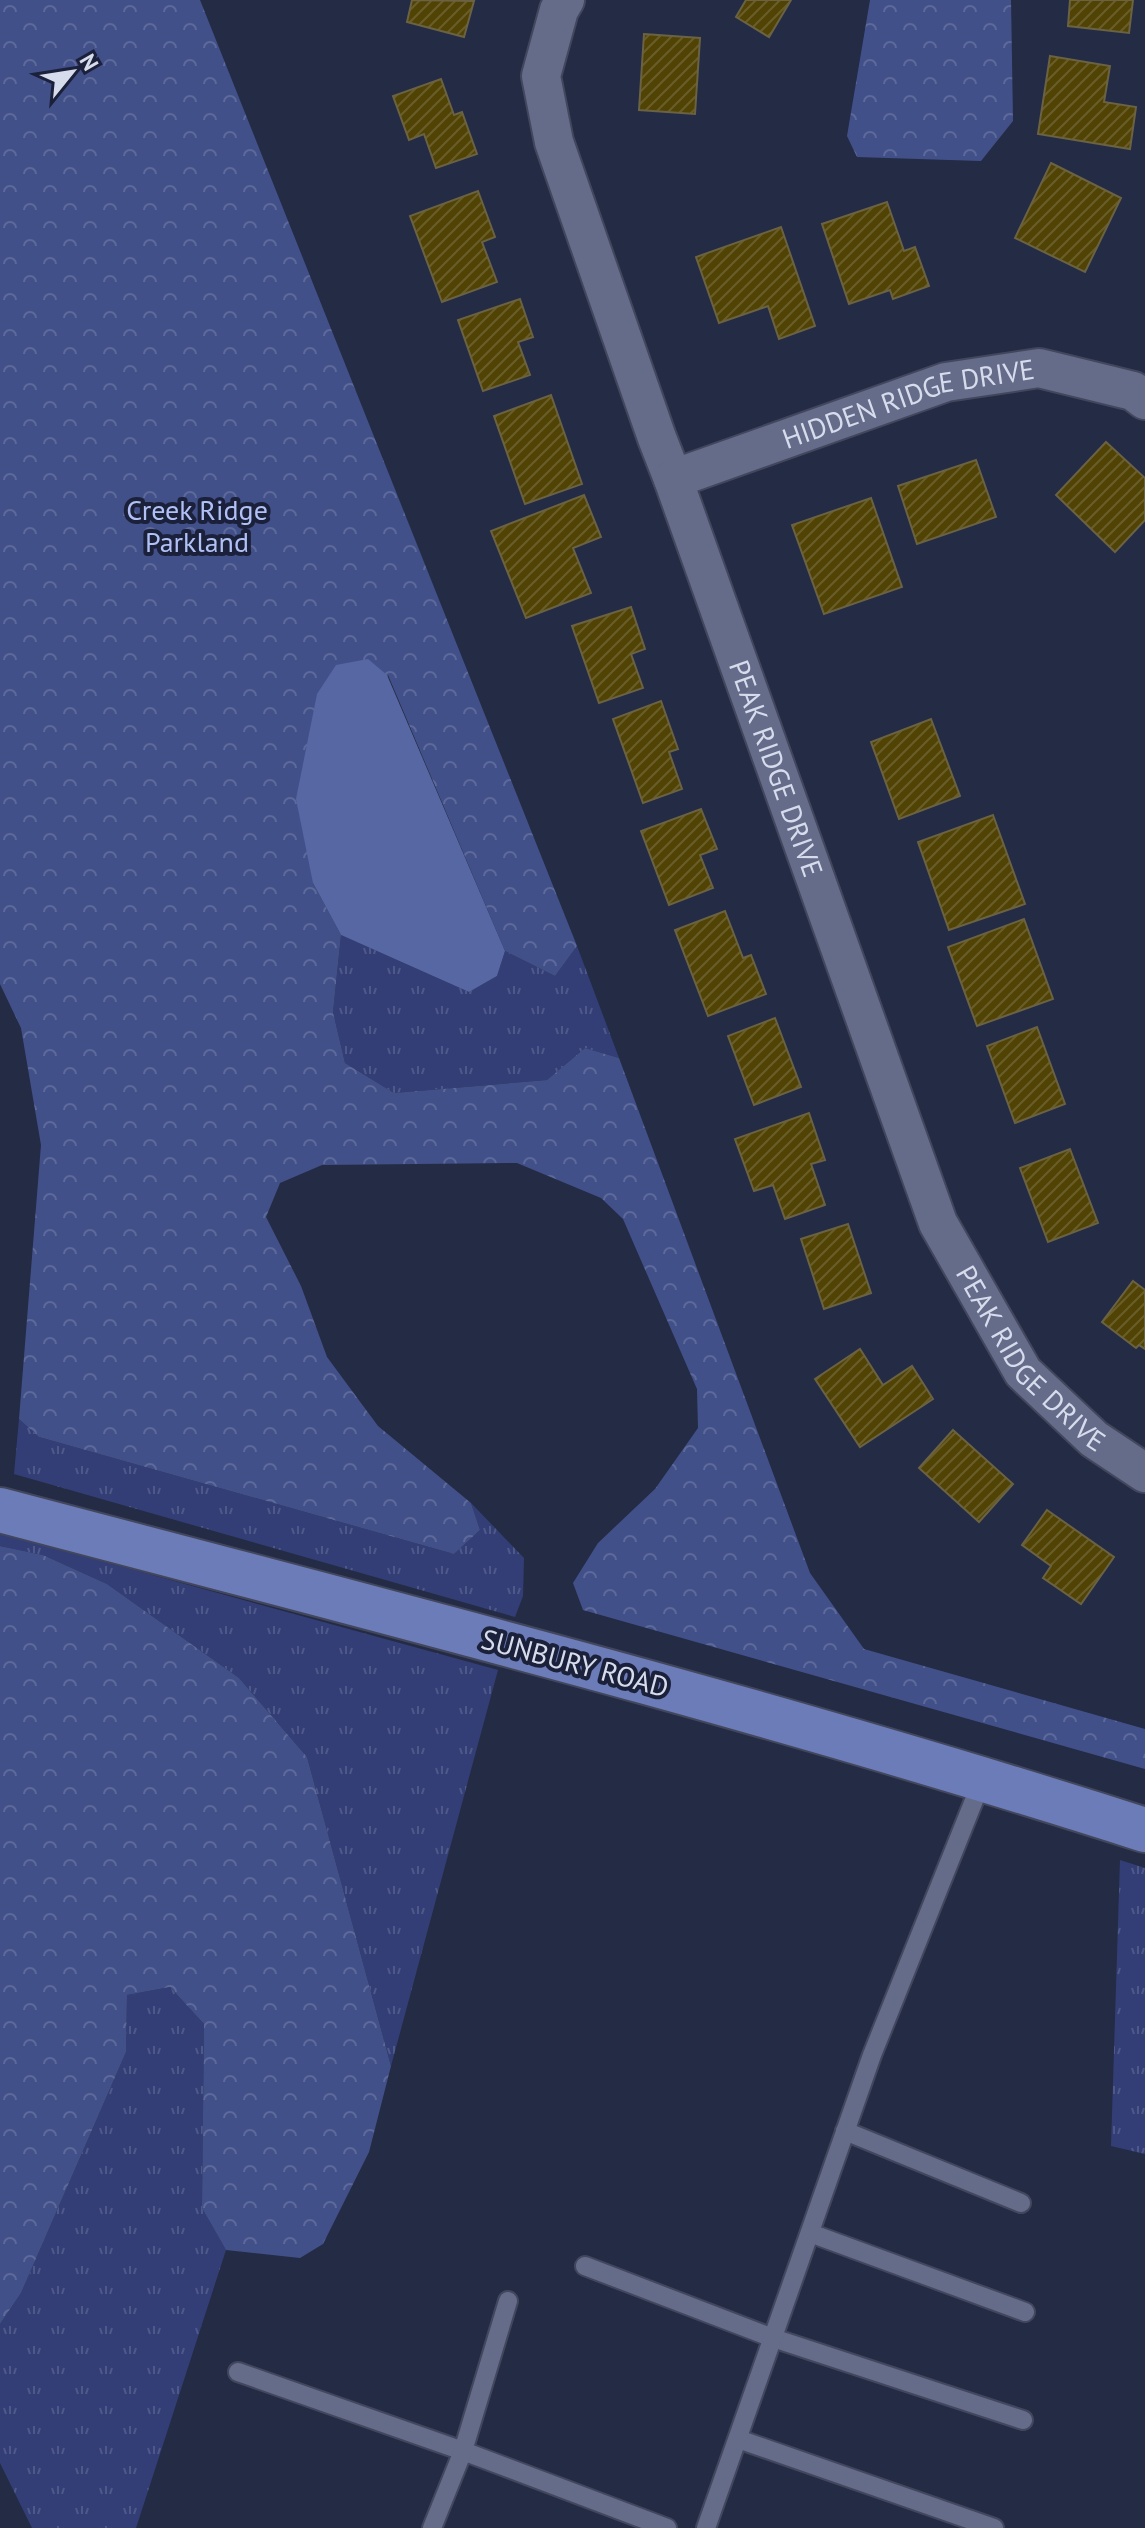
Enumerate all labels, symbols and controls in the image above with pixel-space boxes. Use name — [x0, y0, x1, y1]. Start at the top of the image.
north arrow — [32, 32, 112, 112]
text: N — [74, 49, 105, 75]
street label: HIDDEN RIDGE DRIVE — [777, 350, 1037, 457]
park label: Creek Ridge Parkland — [126, 491, 268, 560]
street label: PEAK RIDGE DRIVE — [721, 655, 832, 882]
street label: PEAK RIDGE DRIVE — [948, 1258, 1113, 1460]
street label: SUNBURY ROAD — [477, 1620, 673, 1705]

